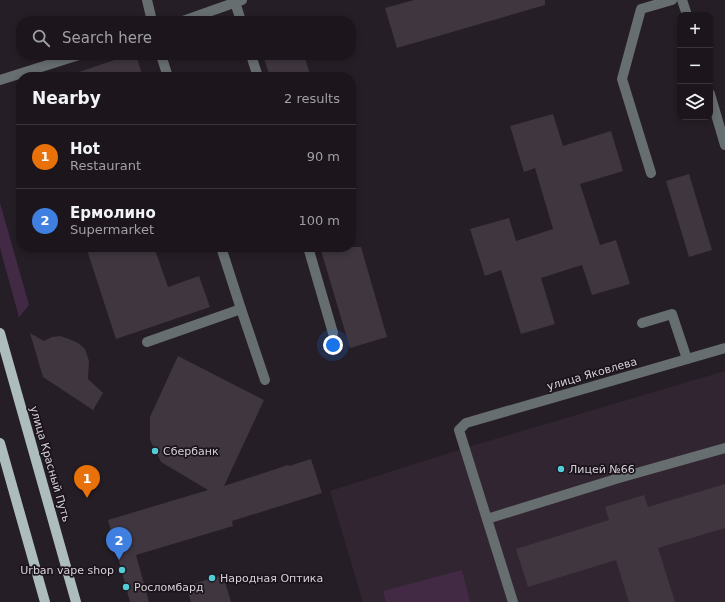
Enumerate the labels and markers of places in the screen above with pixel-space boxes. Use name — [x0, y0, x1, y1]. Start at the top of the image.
place label: Сбербанк — [163, 445, 219, 458]
marker: Сбербанк — [150, 446, 160, 456]
place label: Лицей №66 — [569, 463, 635, 476]
marker: Лицей №66 — [556, 464, 566, 474]
pin: 1 — [74, 465, 100, 498]
pin: 2 — [106, 527, 132, 560]
place label: Urban vape shop — [20, 564, 114, 577]
marker: Urban vape shop — [117, 565, 127, 575]
place label: Народная Оптика — [220, 572, 323, 585]
marker: Народная Оптика — [207, 573, 217, 583]
place label: Росломбард — [134, 581, 204, 594]
marker: Росломбард — [121, 582, 131, 592]

